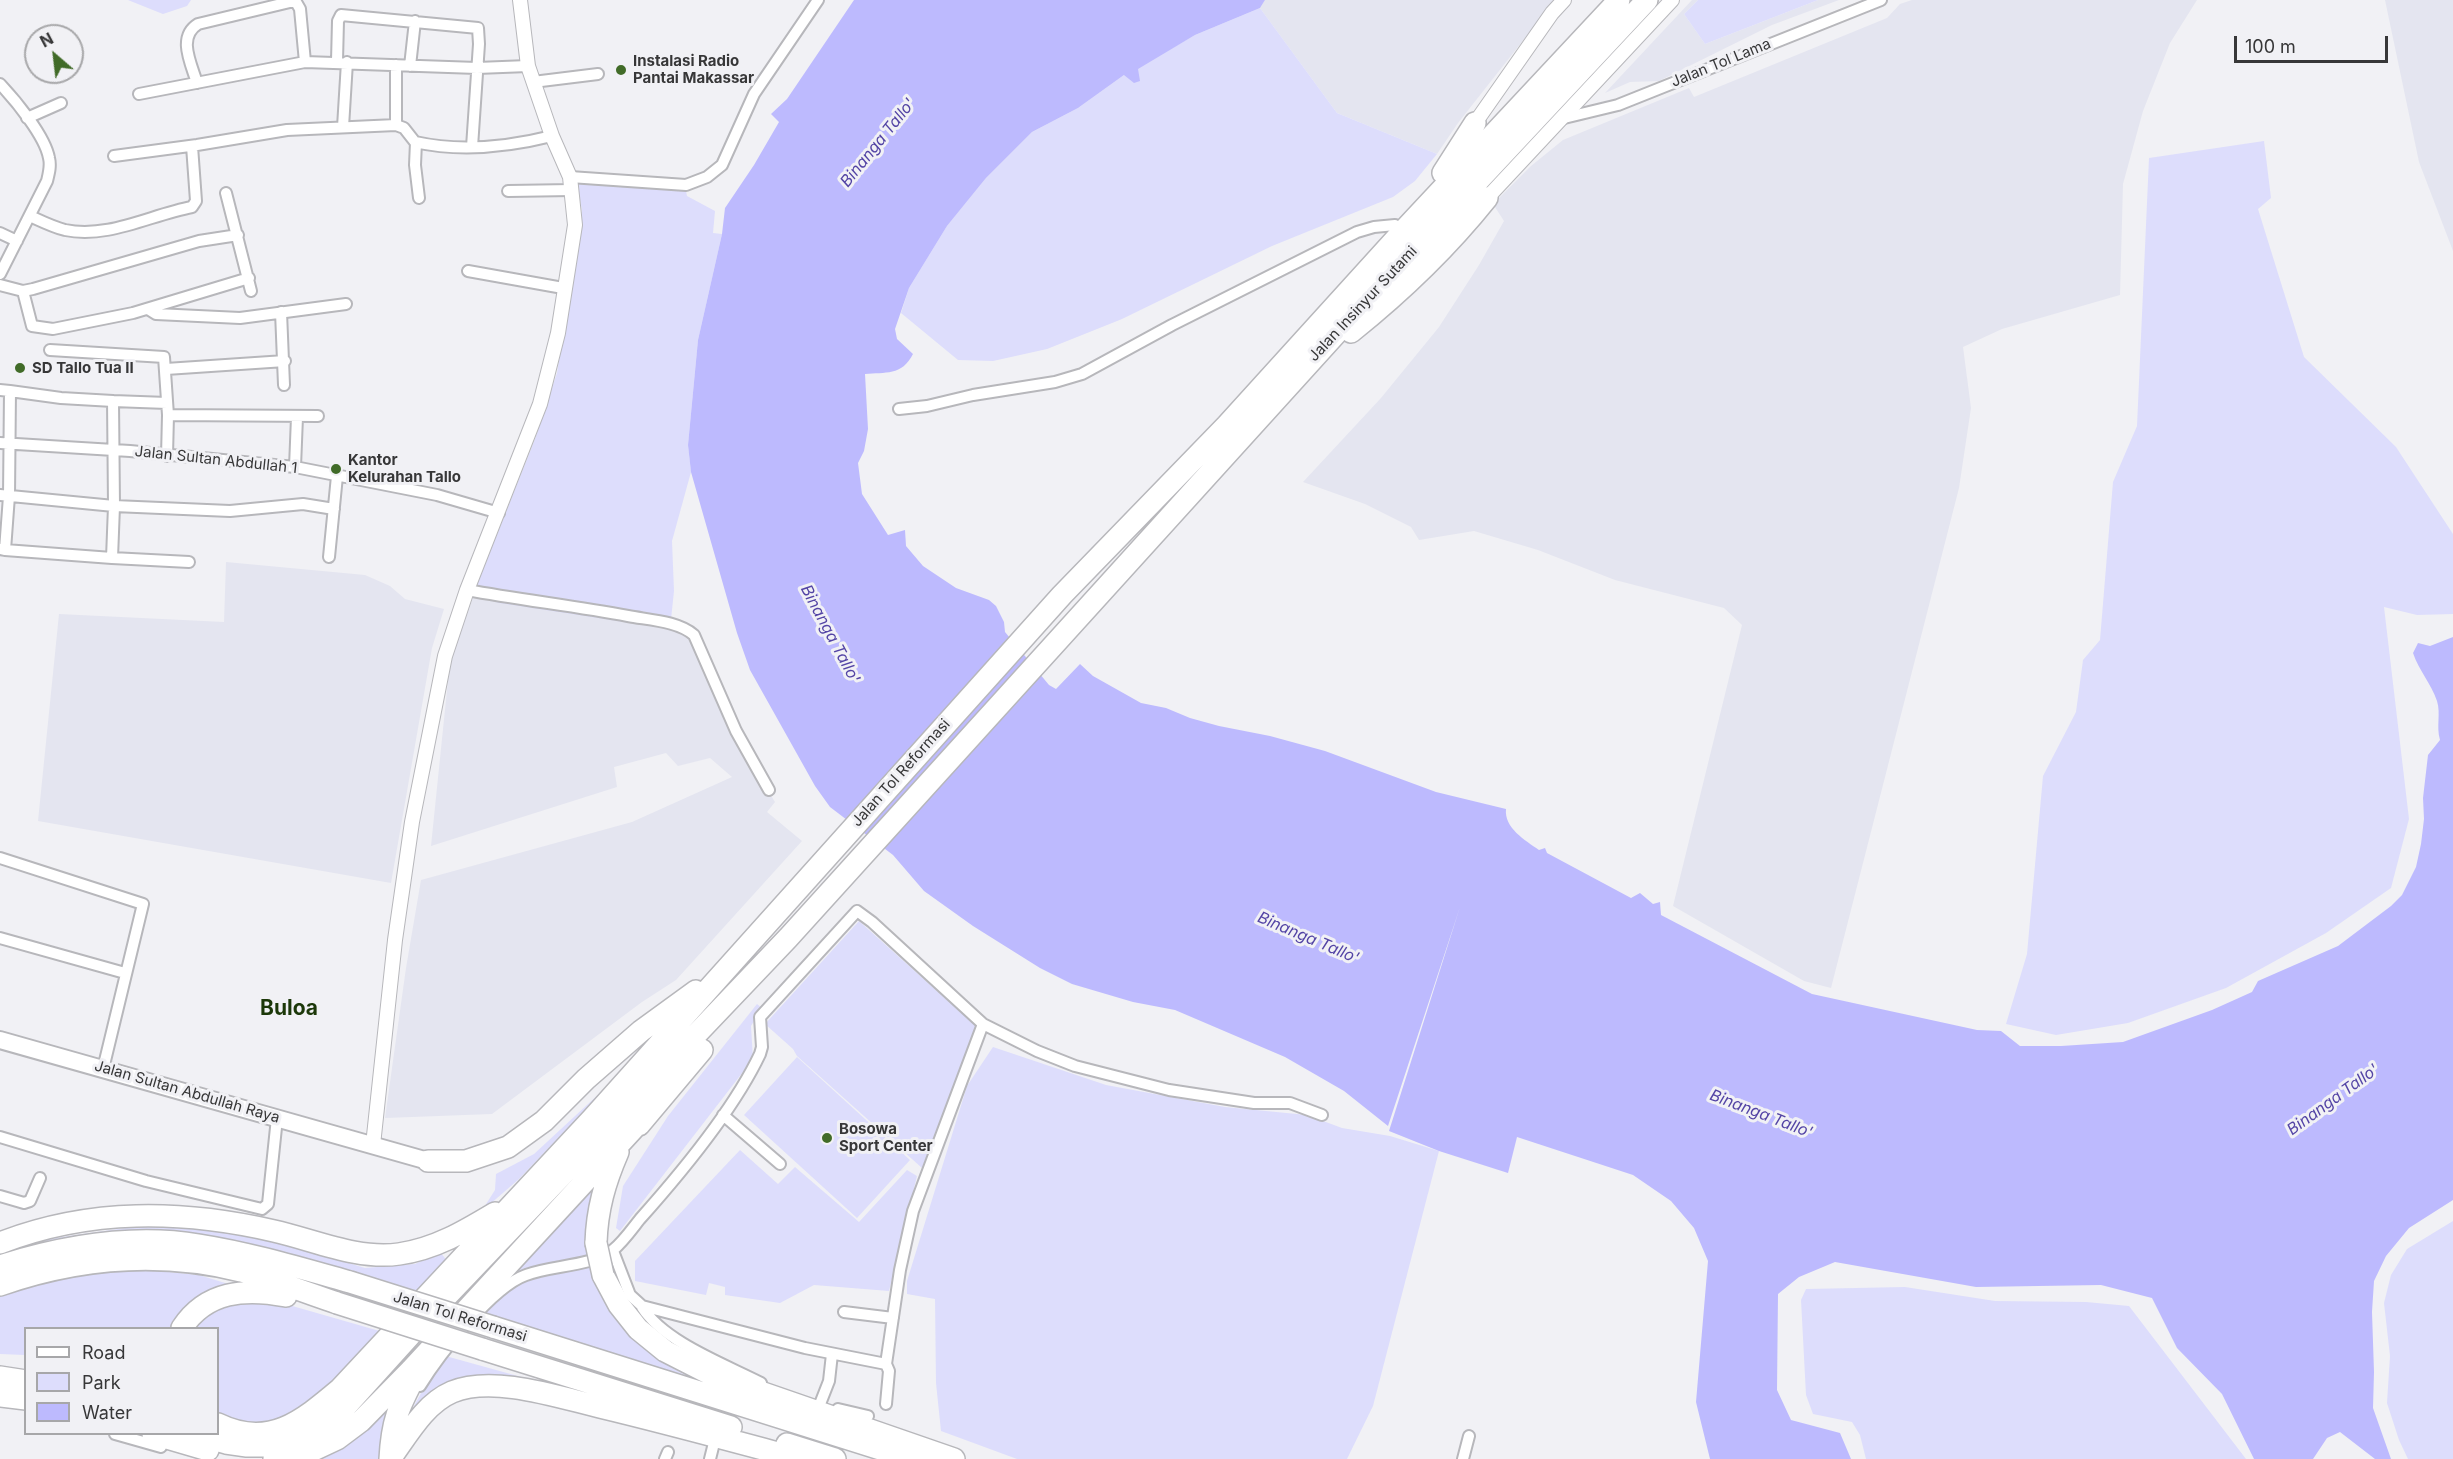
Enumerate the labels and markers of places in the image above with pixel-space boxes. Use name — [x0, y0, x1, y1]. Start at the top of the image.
place label: Instalasi Radio Pantai Makassar — [633, 52, 754, 87]
marker: Instalasi Radio Pantai Makassar — [614, 63, 628, 77]
place label: SD Tallo Tua II — [32, 359, 134, 377]
marker: SD Tallo Tua II — [13, 361, 27, 375]
place label: Kantor Kelurahan Tallo — [348, 451, 461, 486]
marker: Kantor Kelurahan Tallo — [329, 462, 343, 476]
place label: Bosowa Sport Center — [839, 1120, 933, 1155]
marker: Bosowa Sport Center — [820, 1131, 834, 1145]

